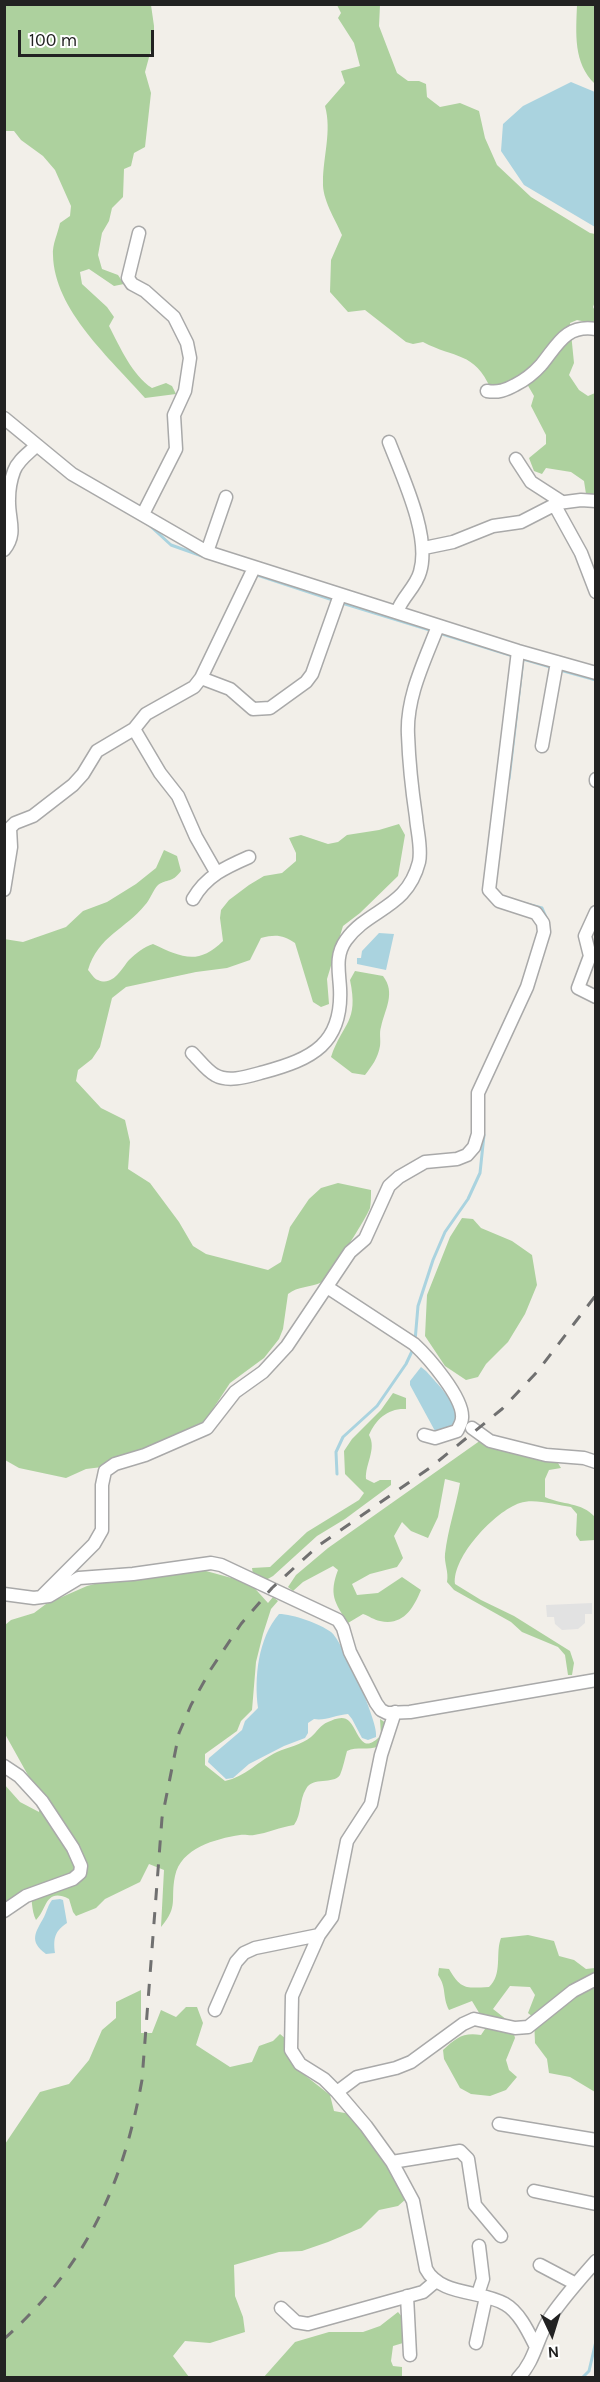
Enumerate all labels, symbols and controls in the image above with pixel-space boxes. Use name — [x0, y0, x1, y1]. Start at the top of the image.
scale bar — [21, 18, 158, 56]
text: 100 m — [29, 29, 77, 51]
north arrow — [522, 2304, 582, 2364]
text: N — [547, 2343, 560, 2362]

